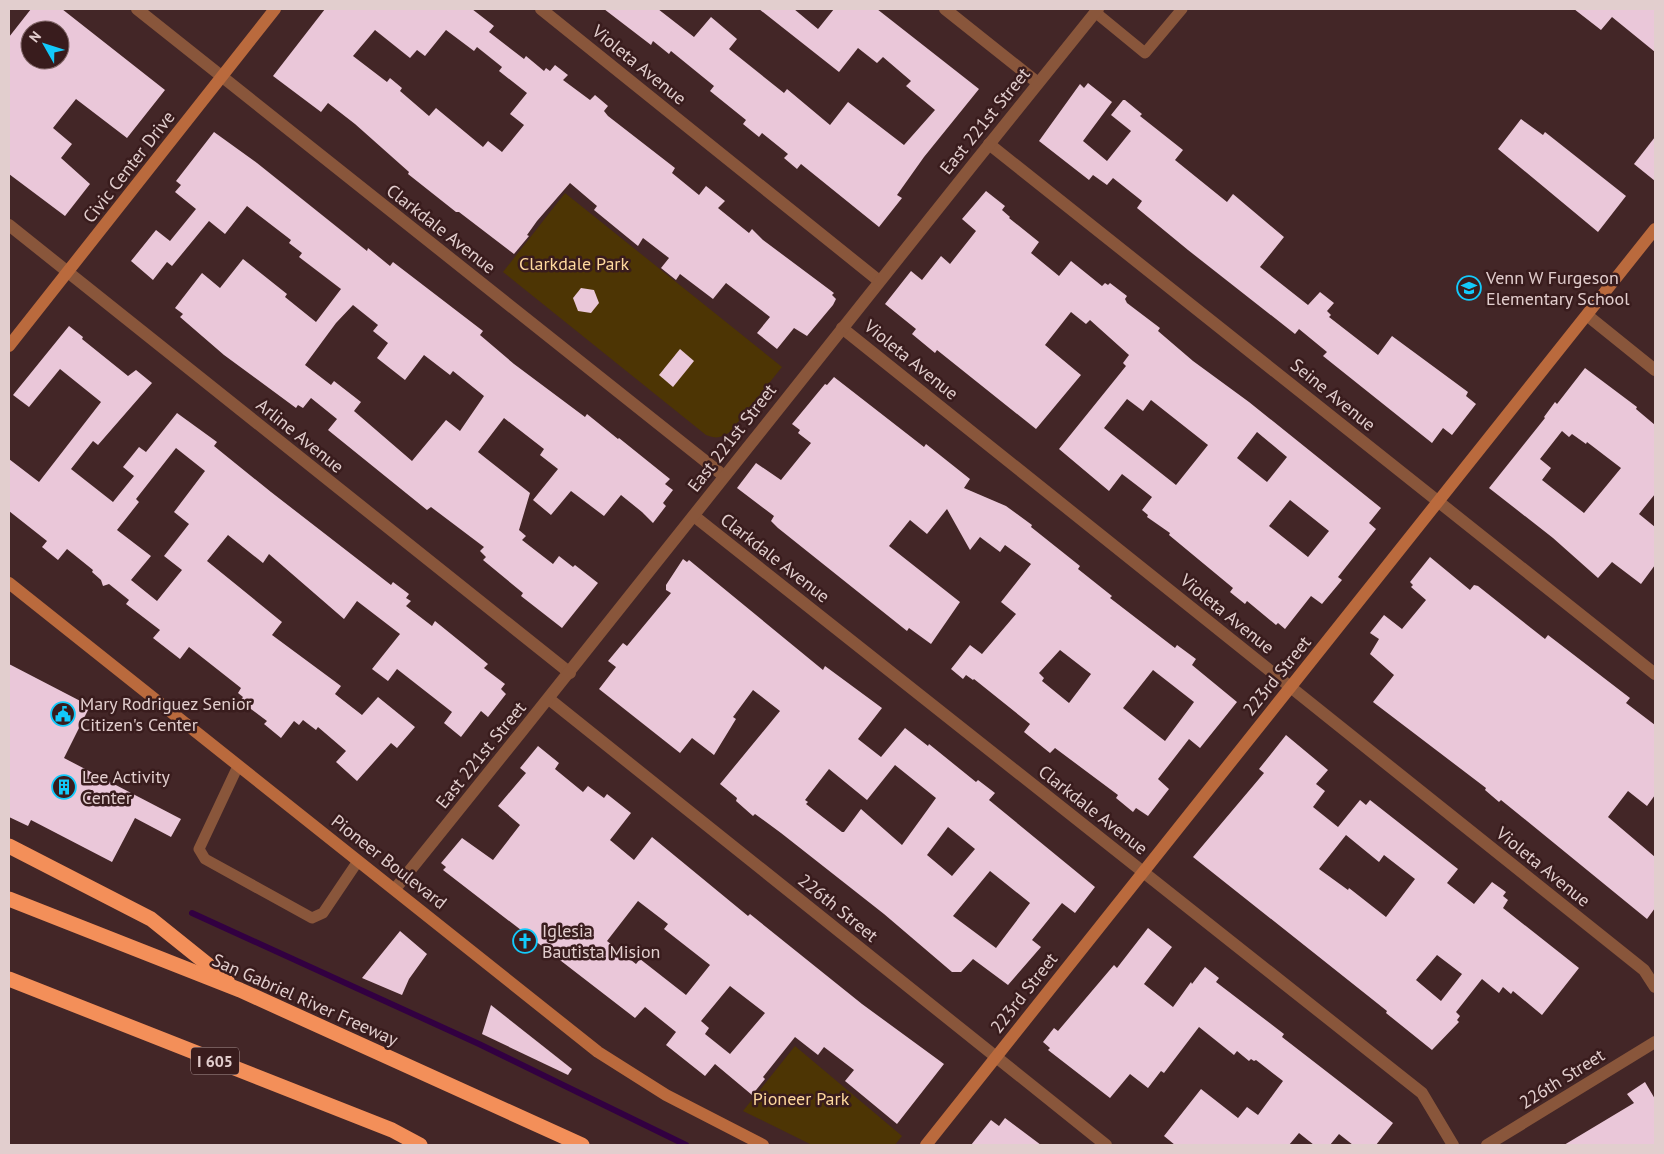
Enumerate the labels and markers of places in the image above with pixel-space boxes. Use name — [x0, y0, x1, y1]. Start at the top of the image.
place label: Venn W Furgeson Elementary School — [1485, 266, 1630, 310]
school or university icon: Venn W Furgeson Elementary School — [1456, 275, 1482, 301]
place label: Mary Rodriguez Senior Citizen's Center — [80, 692, 252, 736]
public building icon: Mary Rodriguez Senior Citizen's Center — [50, 701, 76, 727]
place label: Lee Activity Center — [82, 765, 171, 809]
building icon: Lee Activity Center — [51, 774, 77, 800]
place label: Iglesia Bautista Mision — [542, 919, 660, 963]
church icon: Iglesia Bautista Mision — [512, 928, 538, 954]

